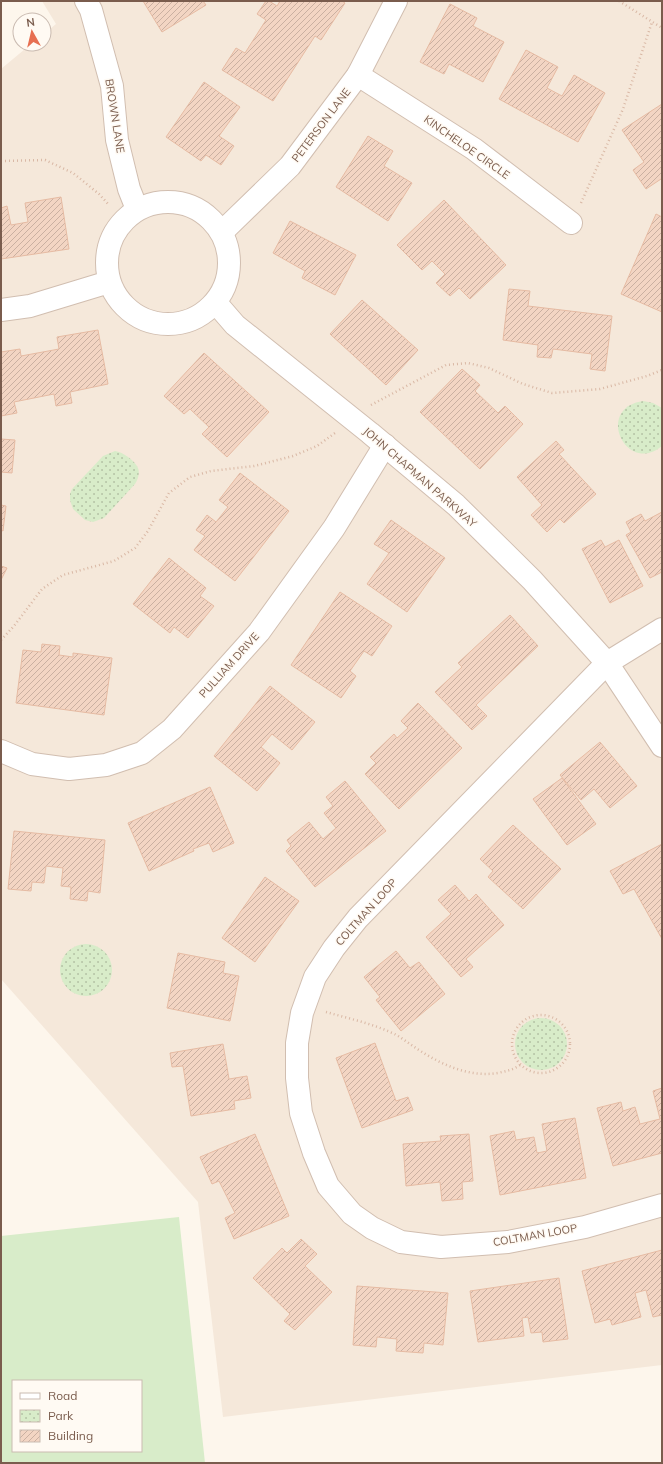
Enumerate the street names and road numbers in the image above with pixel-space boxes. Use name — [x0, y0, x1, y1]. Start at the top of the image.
street label: BROWN LANE — [102, 78, 128, 154]
street label: PETERSON LANE — [289, 85, 353, 165]
street label: KINCHELOE CIRCLE — [421, 112, 513, 182]
street label: JOHN CHAPMAN PARKWAY — [360, 424, 480, 530]
street label: PULLIAM DRIVE — [196, 629, 262, 701]
street label: COLTMAN LOOP — [332, 876, 400, 948]
street label: COLTMAN LOOP — [492, 1221, 578, 1249]

